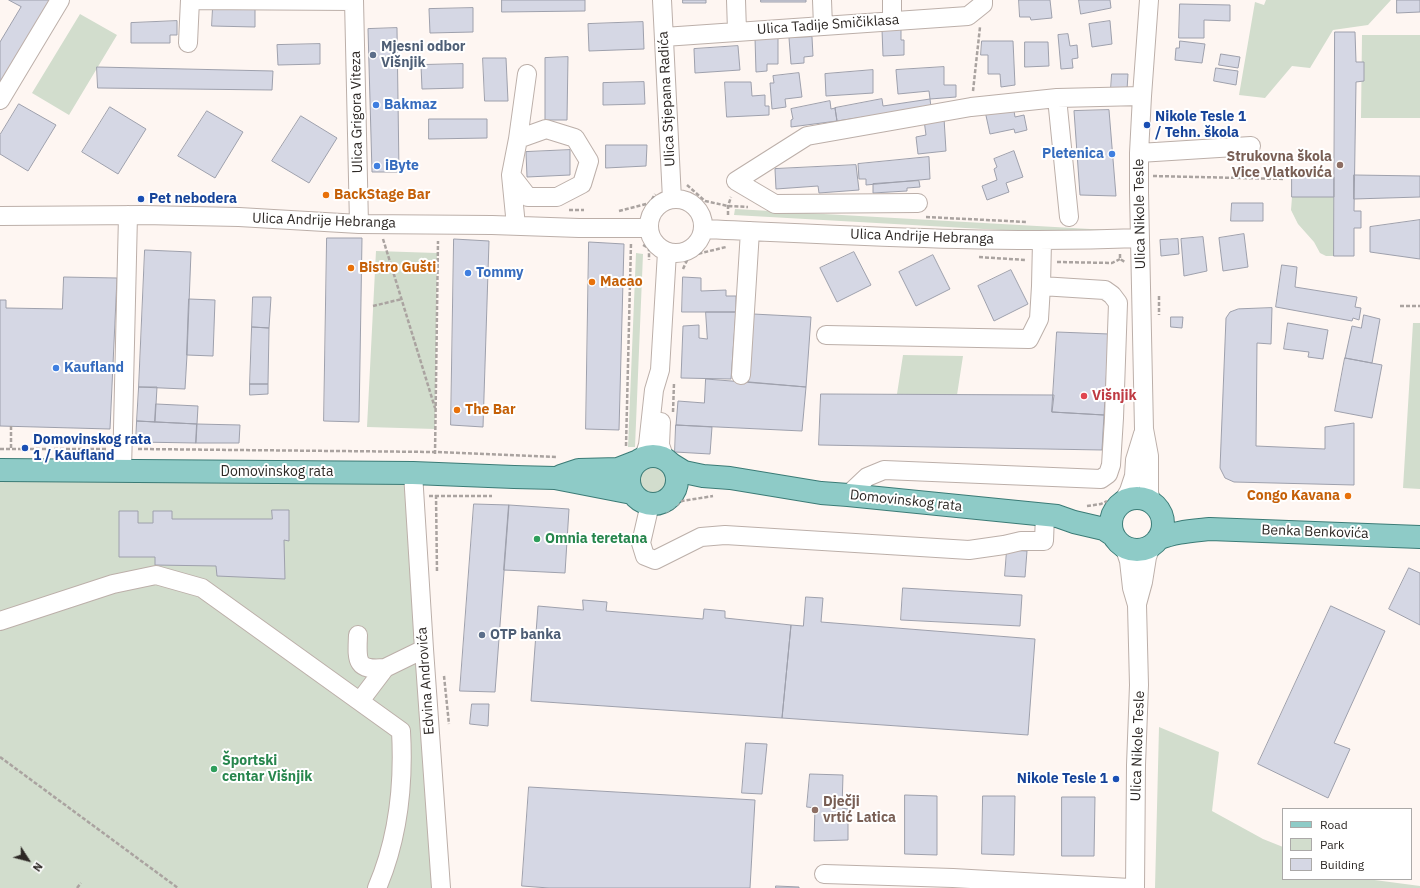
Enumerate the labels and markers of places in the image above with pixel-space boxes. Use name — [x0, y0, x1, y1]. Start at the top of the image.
place label: Mjesni odbor Višnjik — [381, 39, 466, 72]
marker: Mjesni odbor Višnjik — [368, 50, 378, 60]
place label: Bakmaz — [384, 97, 437, 113]
marker: Bakmaz — [371, 100, 381, 110]
place label: Nikole Tesle 1 / Tehn. škola — [1155, 109, 1246, 142]
marker: Nikole Tesle 1 / Tehn. škola — [1142, 120, 1152, 130]
place label: Pletenica — [1042, 146, 1104, 162]
marker: Pletenica — [1107, 149, 1117, 159]
place label: Strukovna škola Vice Vlatkovića — [1226, 149, 1332, 182]
place label: iByte — [385, 158, 419, 174]
marker: Strukovna škola Vice Vlatkovića — [1335, 160, 1345, 170]
marker: iByte — [372, 161, 382, 171]
place label: BackStage Bar — [334, 187, 430, 203]
marker: BackStage Bar — [321, 190, 331, 200]
place label: Pet nebodera — [149, 191, 237, 207]
marker: Pet nebodera — [136, 194, 146, 204]
place label: Bistro Gušti — [359, 260, 436, 276]
marker: Bistro Gušti — [346, 263, 356, 273]
place label: Tommy — [476, 265, 524, 281]
marker: Tommy — [463, 268, 473, 278]
place label: Macao — [600, 274, 643, 290]
marker: Macao — [587, 277, 597, 287]
place label: Kaufland — [64, 360, 124, 376]
marker: Kaufland — [51, 363, 61, 373]
place label: Višnjik — [1092, 388, 1137, 404]
marker: Višnjik — [1079, 391, 1089, 401]
place label: The Bar — [465, 402, 516, 418]
marker: The Bar — [452, 405, 462, 415]
place label: Domovinskog rata 1 / Kaufland — [33, 432, 151, 464]
marker: Domovinskog rata 1 / Kaufland — [20, 443, 30, 453]
place label: Congo Kavana — [1247, 488, 1340, 504]
marker: Congo Kavana — [1343, 491, 1353, 501]
place label: Omnia teretana — [545, 531, 647, 547]
marker: Omnia teretana — [532, 534, 542, 544]
place label: OTP banka — [490, 627, 561, 643]
marker: OTP banka — [477, 630, 487, 640]
place label: Športski centar Višnjik — [222, 753, 312, 786]
marker: Športski centar Višnjik — [209, 764, 219, 774]
place label: Nikole Tesle 1 — [1017, 771, 1108, 787]
marker: Nikole Tesle 1 — [1111, 774, 1121, 784]
place label: Dječji vrtić Latica — [823, 794, 896, 826]
marker: Dječji vrtić Latica — [810, 805, 820, 815]

